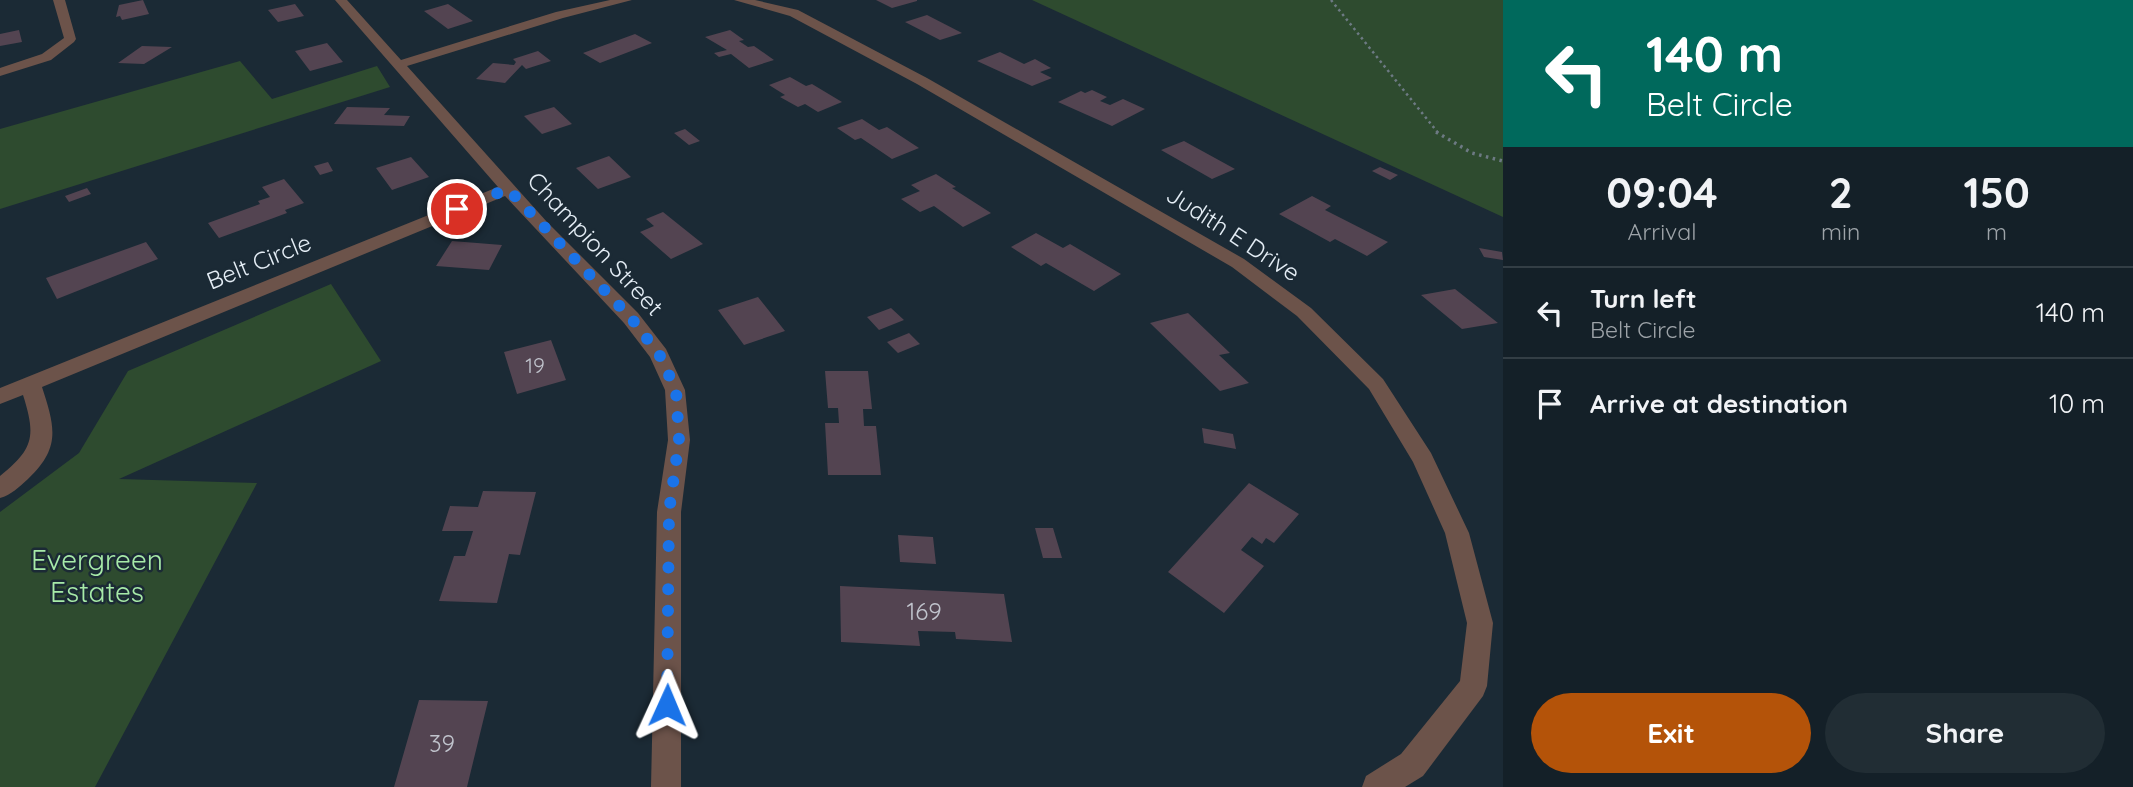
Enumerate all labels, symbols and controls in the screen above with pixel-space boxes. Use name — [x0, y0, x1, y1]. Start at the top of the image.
text: 140 m — [1646, 23, 1783, 84]
icon: left — [1531, 28, 1622, 119]
text: Belt Circle — [1646, 84, 1793, 124]
street label: Champion Street — [521, 165, 670, 322]
text: 09:04 — [1606, 166, 1718, 219]
text: 2 — [1829, 166, 1853, 219]
text: 150 — [1963, 166, 2030, 219]
pin — [427, 179, 487, 239]
street label: Judith E Drive — [1161, 179, 1306, 287]
icon: arrive — [438, 190, 476, 228]
text: Arrival — [1628, 217, 1696, 246]
text: min — [1821, 217, 1860, 246]
text: m — [1986, 217, 2007, 246]
street label: Belt Circle — [202, 227, 315, 296]
text: Turn left — [1590, 282, 1697, 315]
icon: left — [1531, 294, 1569, 332]
text: 140 m — [2036, 296, 2105, 329]
text: Belt Circle — [1590, 315, 1696, 344]
house number: 19 — [525, 352, 545, 378]
icon: arrive — [1531, 385, 1569, 423]
text: Arrive at destination — [1590, 387, 1848, 420]
text: 10 m — [2049, 387, 2105, 420]
park label: Evergreen Estates — [31, 542, 163, 609]
house number: 169 — [906, 596, 942, 626]
position arrow — [630, 668, 704, 742]
button: Exit — [1531, 693, 1811, 773]
button: Share — [1825, 693, 2105, 773]
house number: 39 — [429, 728, 455, 758]

